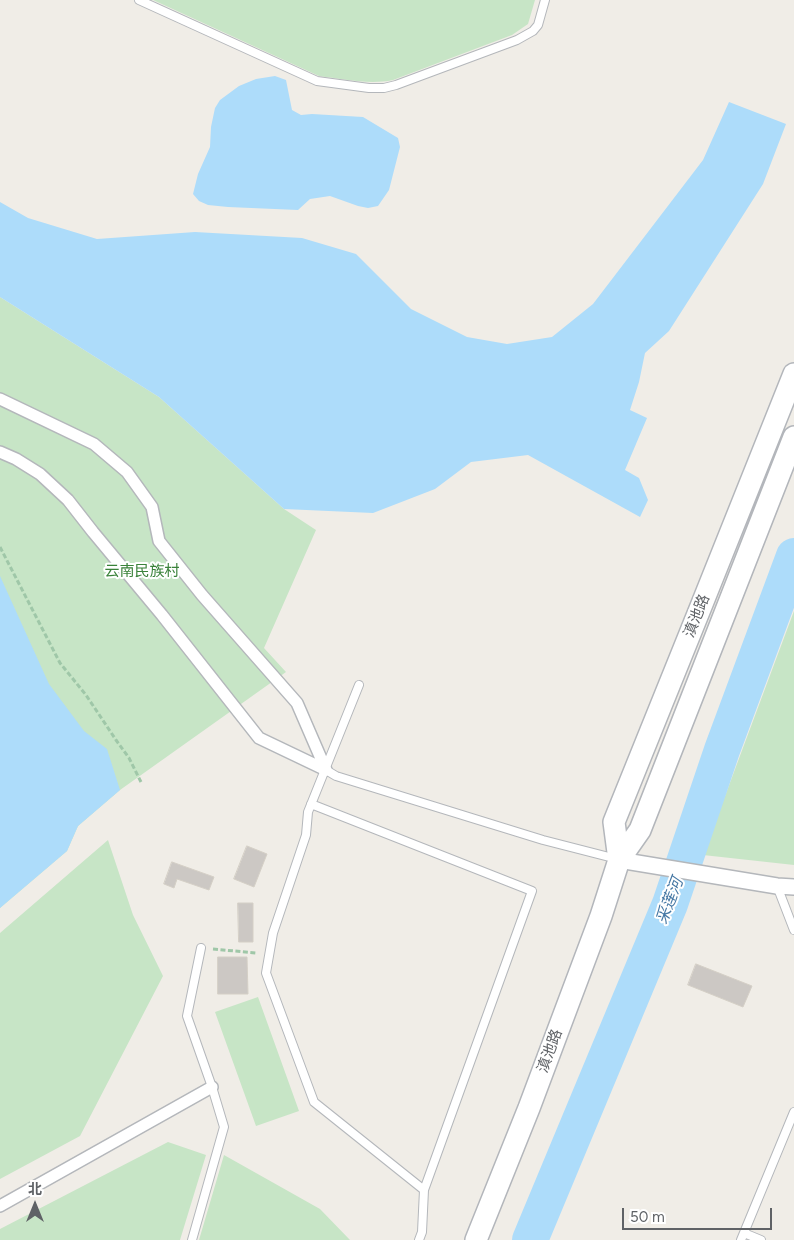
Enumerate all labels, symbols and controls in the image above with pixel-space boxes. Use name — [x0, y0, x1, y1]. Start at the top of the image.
park label: 云南民族村 — [105, 563, 179, 581]
street label: 滇池路 — [680, 592, 714, 640]
water label: 采莲河 — [652, 875, 688, 927]
street label: 滇池路 — [534, 1027, 566, 1075]
north arrow — [10, 1180, 60, 1230]
text: 北 — [28, 1181, 42, 1198]
scale bar — [624, 1198, 774, 1230]
text: 50 m — [630, 1208, 665, 1226]

